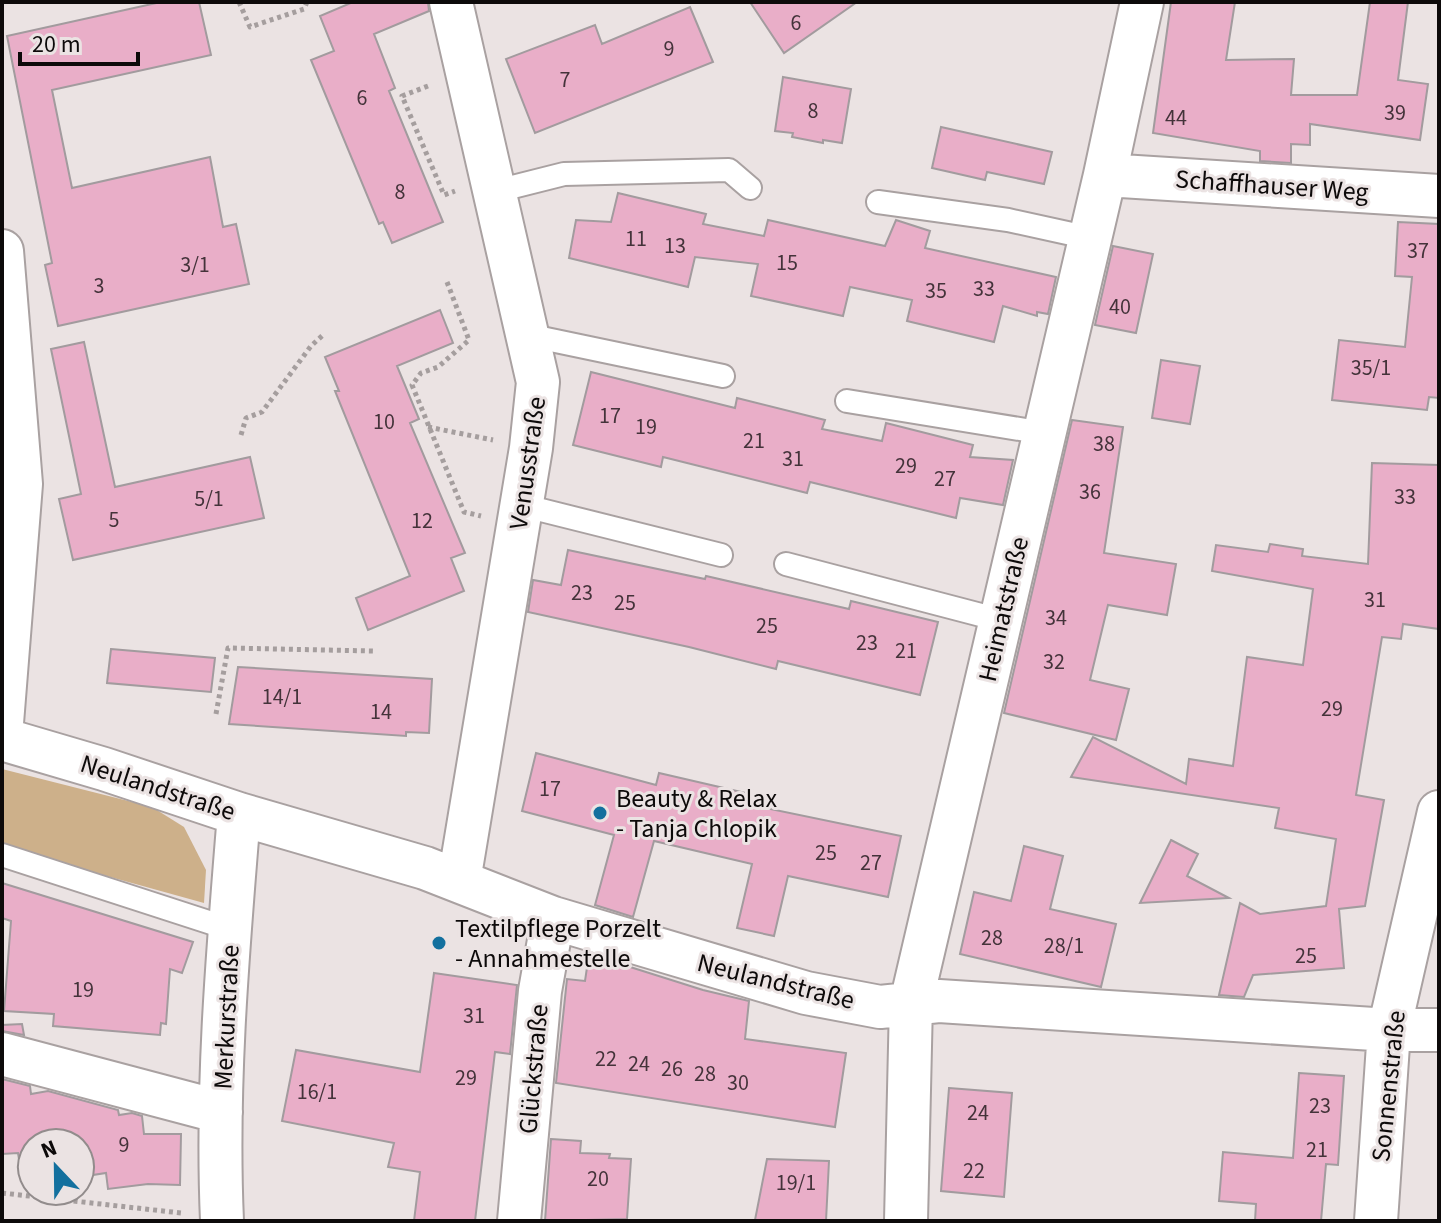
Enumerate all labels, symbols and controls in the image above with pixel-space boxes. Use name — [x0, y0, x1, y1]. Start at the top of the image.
house number: 6 — [791, 7, 802, 39]
scale bar — [20, 16, 138, 66]
text: 20 m — [32, 27, 81, 62]
house number: 9 — [664, 33, 674, 65]
house number: 7 — [560, 64, 571, 96]
house number: 6 — [357, 82, 368, 114]
house number: 8 — [808, 95, 819, 127]
house number: 39 — [1384, 97, 1406, 129]
house number: 44 — [1165, 102, 1187, 134]
street label: Schaffhauser Weg — [1174, 160, 1370, 211]
house number: 8 — [395, 176, 406, 208]
house number: 11 — [625, 223, 647, 255]
house number: 13 — [664, 230, 686, 262]
house number: 37 — [1407, 235, 1429, 267]
house number: 15 — [776, 247, 798, 279]
house number: 3/1 — [180, 249, 210, 281]
house number: 3 — [94, 270, 104, 302]
house number: 33 — [973, 273, 995, 305]
house number: 35 — [925, 275, 947, 307]
house number: 40 — [1109, 291, 1131, 323]
house number: 35/1 — [1351, 352, 1391, 384]
street label: Venusstraße — [500, 394, 555, 532]
house number: 17 — [599, 400, 621, 432]
house number: 10 — [373, 406, 395, 438]
house number: 19 — [635, 411, 657, 443]
house number: 21 — [743, 425, 765, 457]
house number: 38 — [1093, 428, 1115, 460]
house number: 31 — [782, 443, 804, 475]
house number: 29 — [895, 450, 917, 482]
house number: 27 — [934, 463, 956, 495]
house number: 36 — [1079, 476, 1101, 508]
house number: 33 — [1394, 481, 1416, 513]
house number: 5/1 — [194, 483, 224, 515]
house number: 5 — [109, 504, 119, 536]
house number: 12 — [411, 505, 433, 537]
street label: Heimatstraße — [969, 533, 1038, 685]
house number: 23 — [571, 577, 593, 609]
house number: 31 — [1364, 584, 1386, 616]
house number: 25 — [614, 587, 636, 619]
house number: 34 — [1045, 602, 1067, 634]
house number: 25 — [756, 610, 778, 642]
house number: 23 — [856, 627, 878, 659]
house number: 21 — [895, 635, 917, 667]
house number: 32 — [1043, 646, 1065, 678]
house number: 14/1 — [262, 681, 302, 713]
house number: 29 — [1321, 693, 1343, 725]
house number: 14 — [370, 696, 392, 728]
street label: Neulandstraße — [76, 745, 240, 830]
house number: 17 — [539, 773, 561, 805]
place label: Beauty & Relax - Tanja Chlopik — [616, 780, 777, 847]
marker: Beauty & Relax - Tanja Chlopik — [591, 804, 609, 822]
house number: 25 — [815, 837, 837, 869]
house number: 27 — [860, 847, 882, 879]
place label: Textilpflege Porzelt - Annahmestelle — [455, 910, 661, 977]
house number: 28 — [981, 922, 1003, 954]
house number: 28/1 — [1044, 930, 1084, 962]
marker: Textilpflege Porzelt - Annahmestelle — [430, 934, 448, 952]
house number: 25 — [1295, 940, 1317, 972]
street label: Merkurstraße — [204, 944, 249, 1090]
street label: Neulandstraße — [693, 944, 858, 1019]
house number: 19 — [72, 974, 94, 1006]
house number: 31 — [463, 1000, 485, 1032]
street label: Glückstraße — [509, 1003, 558, 1135]
street label: Sonnenstraße — [1362, 1008, 1415, 1164]
house number: 22 — [595, 1043, 617, 1075]
house number: 24 — [628, 1048, 650, 1080]
house number: 26 — [661, 1053, 683, 1085]
house number: 28 — [694, 1058, 716, 1090]
house number: 29 — [455, 1062, 477, 1094]
house number: 30 — [727, 1067, 749, 1099]
house number: 16/1 — [297, 1076, 337, 1108]
house number: 23 — [1309, 1090, 1331, 1122]
house number: 24 — [967, 1097, 989, 1129]
north arrow — [16, 1127, 96, 1207]
house number: 9 — [119, 1129, 129, 1161]
text: N — [36, 1132, 62, 1167]
house number: 21 — [1306, 1134, 1328, 1166]
house number: 22 — [963, 1155, 985, 1187]
house number: 20 — [587, 1163, 609, 1195]
house number: 19/1 — [776, 1167, 816, 1199]

